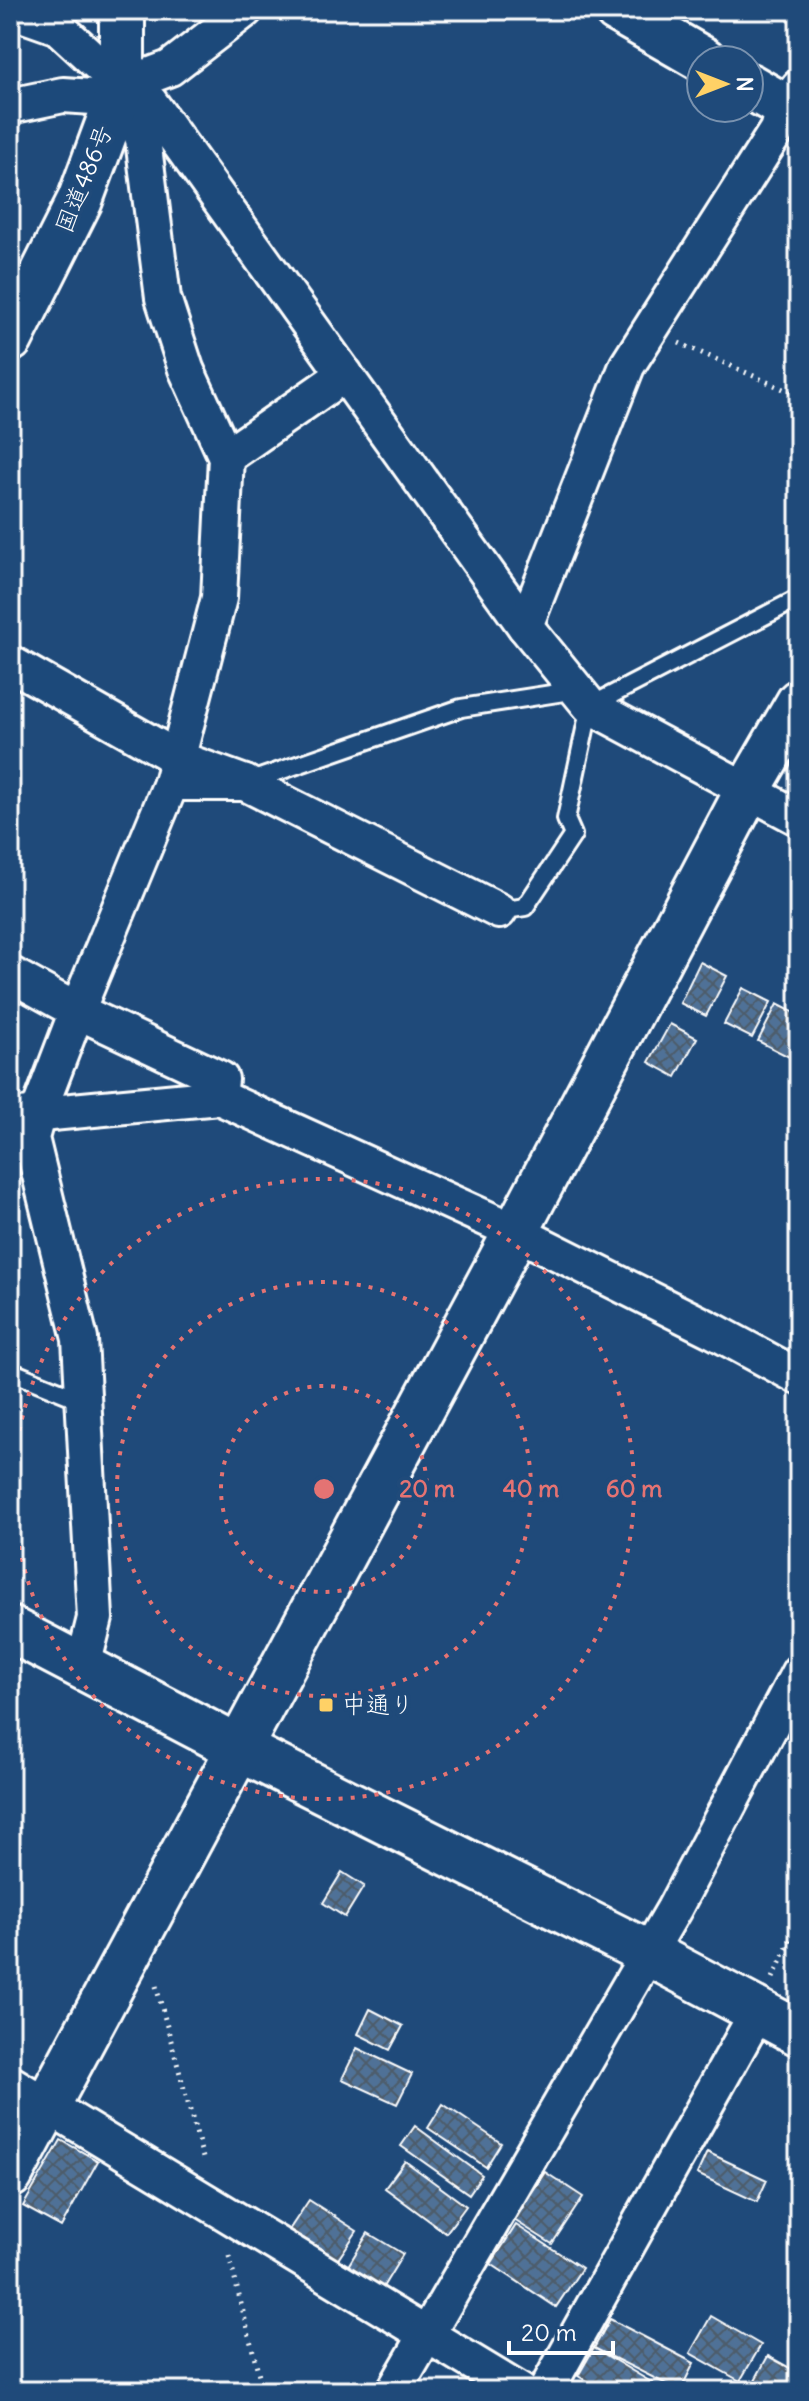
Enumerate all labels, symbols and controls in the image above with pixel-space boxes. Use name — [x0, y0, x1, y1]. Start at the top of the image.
north arrow — [685, 44, 765, 124]
text: N — [731, 76, 759, 92]
street label: 国道486号 — [48, 120, 118, 237]
text: 20 m — [399, 1473, 455, 1503]
text: 40 m — [503, 1473, 559, 1503]
text: 60 m — [606, 1473, 662, 1503]
centre of rings — [310, 1475, 338, 1503]
place label: 中通り — [342, 1689, 414, 1719]
marker: 中通り — [317, 1696, 335, 1714]
scale bar — [509, 2305, 613, 2355]
text: 20 m — [521, 2317, 577, 2347]

